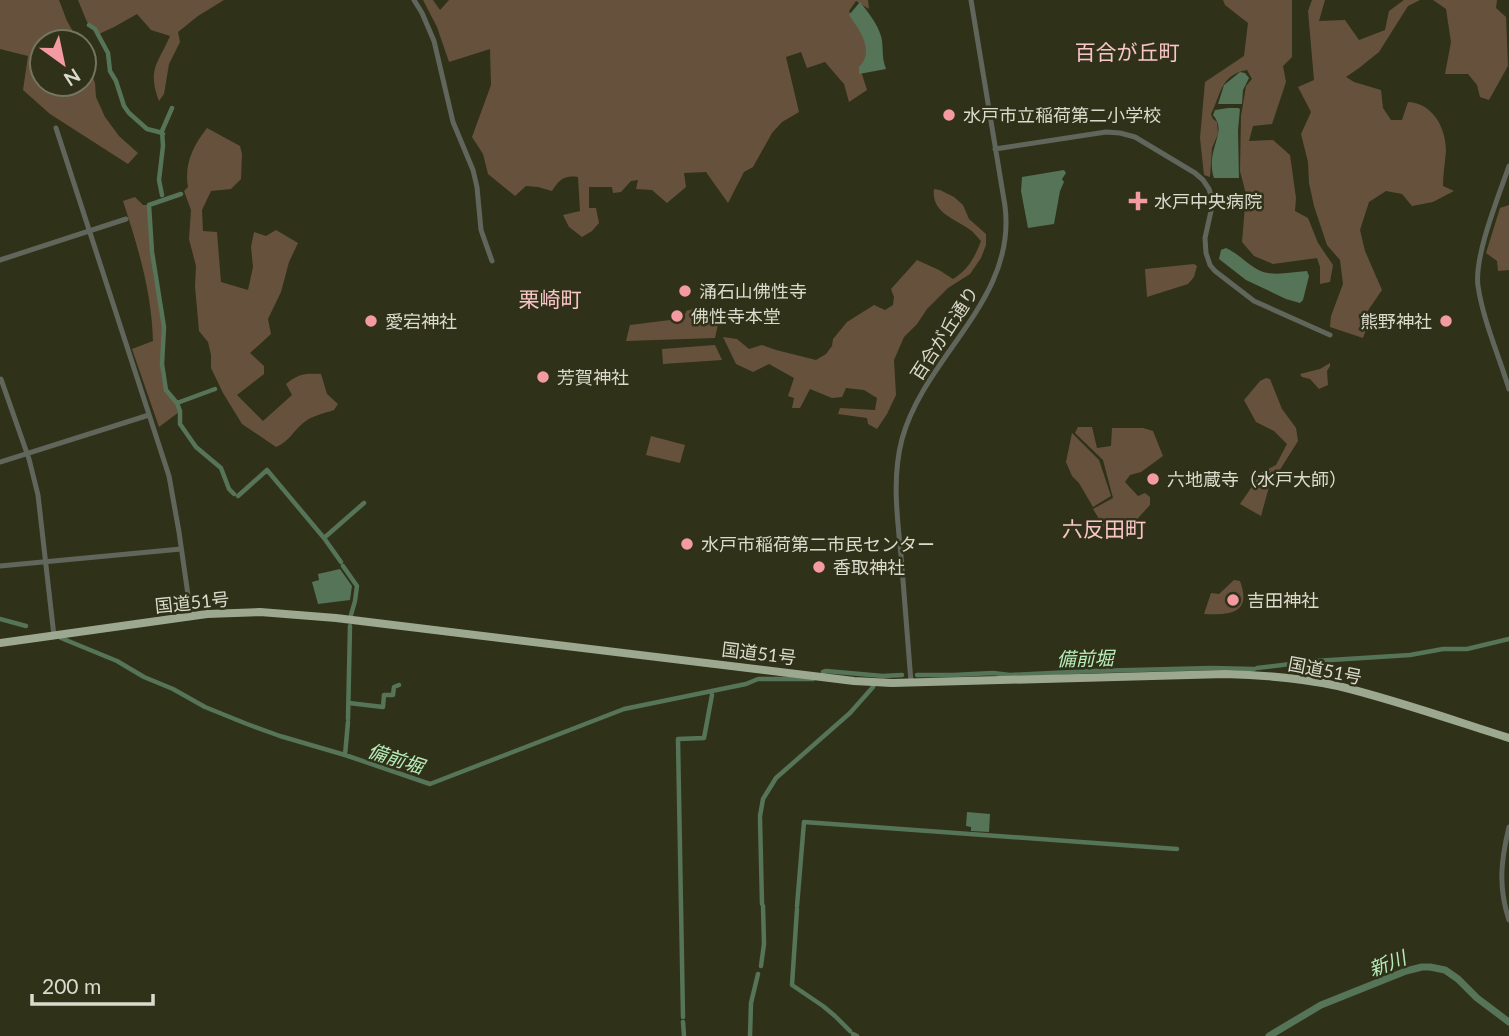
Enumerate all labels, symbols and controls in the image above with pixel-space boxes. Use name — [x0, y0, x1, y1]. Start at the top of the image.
north arrow — [28, 28, 98, 98]
district label: 百合が丘町 — [1075, 39, 1180, 64]
text: N — [60, 64, 85, 91]
place label: 水戸市立稲荷第二小学校 — [963, 104, 1161, 126]
marker: 水戸市立稲荷第二小学校 — [941, 107, 957, 123]
place label: 水戸中央病院 — [1154, 190, 1262, 212]
marker: 水戸中央病院 — [1128, 191, 1148, 211]
place label: 涌石山佛性寺 — [699, 280, 807, 302]
street label: 百合が丘通り — [905, 282, 983, 384]
marker: 涌石山佛性寺 — [677, 283, 693, 299]
district label: 栗崎町 — [519, 286, 582, 311]
place label: 佛性寺本堂 — [691, 305, 781, 327]
marker: 佛性寺本堂 — [669, 308, 685, 324]
place label: 愛宕神社 — [385, 310, 457, 332]
place label: 熊野神社 — [1360, 310, 1432, 332]
marker: 愛宕神社 — [363, 313, 379, 329]
marker: 熊野神社 — [1438, 313, 1454, 329]
place label: 芳賀神社 — [557, 366, 629, 388]
marker: 芳賀神社 — [535, 369, 551, 385]
place label: 六地蔵寺（水戸大師） — [1167, 468, 1347, 490]
marker: 六地蔵寺（水戸大師） — [1145, 471, 1161, 487]
district label: 六反田町 — [1062, 516, 1146, 541]
place label: 水戸市稲荷第二市民センター — [701, 533, 935, 555]
marker: 水戸市稲荷第二市民センター — [679, 536, 695, 552]
place label: 香取神社 — [833, 556, 905, 578]
marker: 香取神社 — [811, 559, 827, 575]
street label: 国道51号 — [154, 587, 230, 617]
place label: 吉田神社 — [1247, 589, 1319, 611]
marker: 吉田神社 — [1225, 592, 1241, 608]
street label: 国道51号 — [720, 638, 798, 668]
water label: 備前堀 — [1056, 646, 1117, 670]
street label: 国道51号 — [1286, 652, 1364, 688]
water label: 備前堀 — [365, 738, 430, 779]
water label: 新川 — [1365, 945, 1411, 981]
scale bar — [32, 962, 152, 1006]
text: 200 m — [42, 973, 101, 998]

